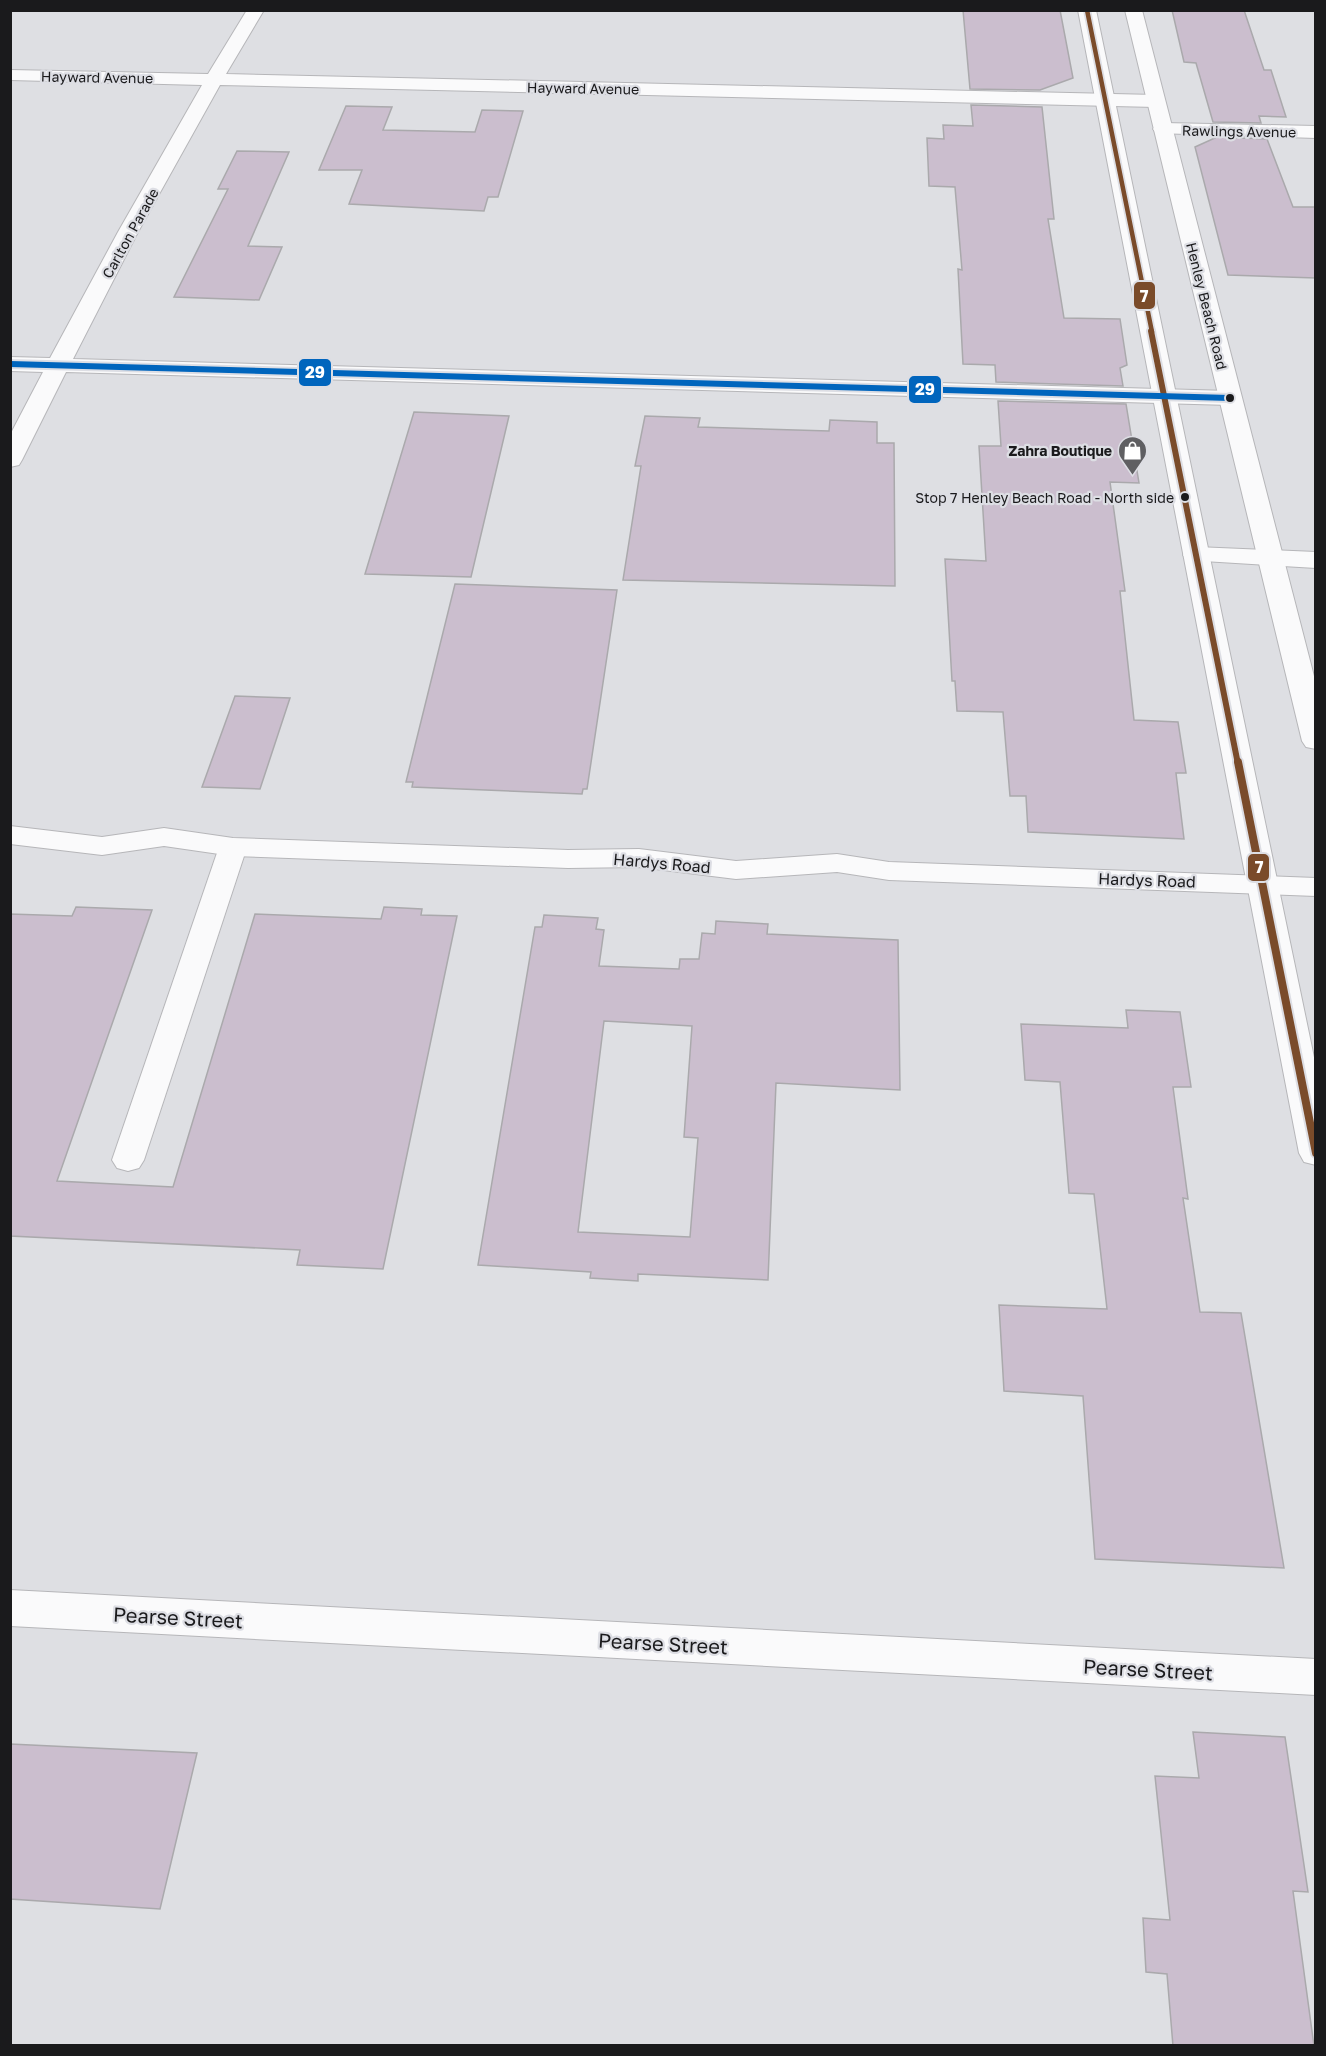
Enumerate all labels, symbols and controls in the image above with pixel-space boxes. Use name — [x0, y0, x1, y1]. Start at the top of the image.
street label: Hayward Avenue — [41, 68, 153, 86]
street label: Hayward Avenue — [527, 79, 639, 97]
street label: Rawlings Avenue — [1182, 122, 1296, 140]
street label: Carlton Parade — [98, 185, 162, 281]
street label: Henley Beach Road — [1183, 241, 1231, 371]
line badge: 7 — [1133, 281, 1156, 310]
text: 7 — [1140, 286, 1149, 306]
line badge: 29 — [298, 358, 332, 387]
text: 29 — [305, 362, 325, 382]
line badge: 29 — [908, 375, 942, 404]
text: 29 — [915, 379, 935, 399]
unlabelled marker — [1224, 392, 1236, 404]
shop icon: Zahra Boutique — [1117, 434, 1149, 476]
place label: Zahra Boutique — [1008, 442, 1112, 459]
place label: Stop 7 Henley Beach Road - North side — [915, 489, 1174, 506]
marker: Stop 7 Henley Beach Road - North side — [1179, 491, 1191, 503]
street label: Hardys Road — [612, 849, 712, 877]
line badge: 7 — [1247, 853, 1270, 882]
text: 7 — [1255, 857, 1264, 877]
street label: Hardys Road — [1098, 868, 1196, 892]
street label: Pearse Street — [112, 1602, 244, 1632]
street label: Pearse Street — [597, 1628, 729, 1658]
street label: Pearse Street — [1082, 1654, 1214, 1684]

